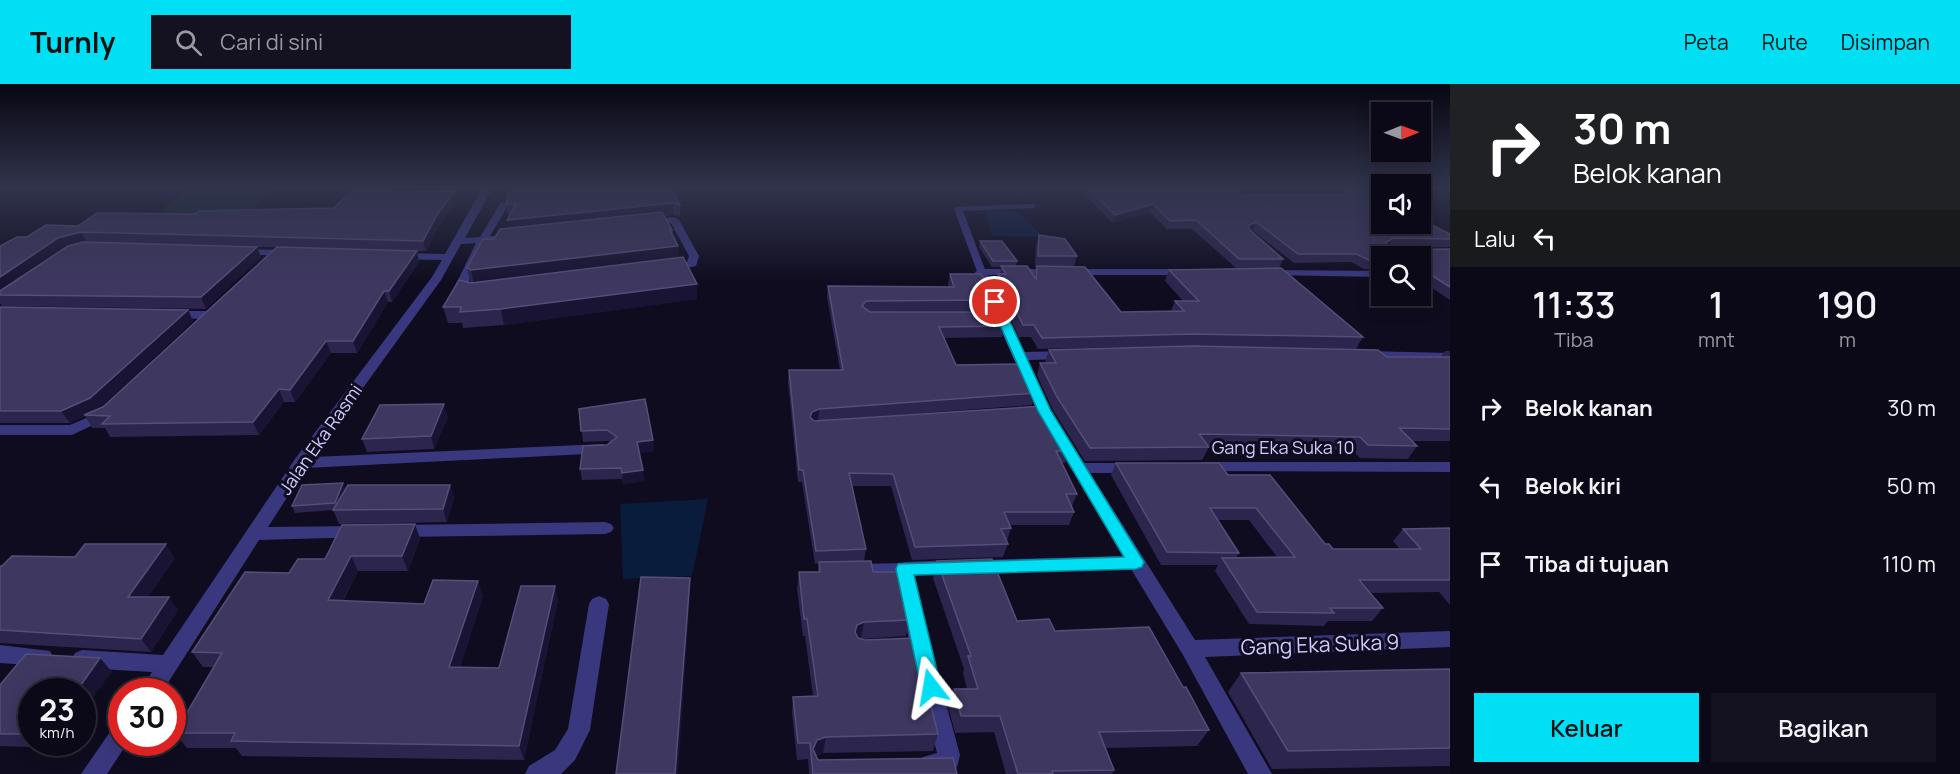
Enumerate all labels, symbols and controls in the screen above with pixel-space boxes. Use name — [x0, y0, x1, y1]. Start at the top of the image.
search box — [151, 15, 571, 69]
text: Turnly — [30, 23, 115, 61]
icon: search — [172, 26, 205, 59]
text: Cari di sini — [220, 27, 323, 57]
text: Peta — [1684, 28, 1729, 56]
text: Rute — [1762, 28, 1808, 56]
text: Disimpan — [1841, 28, 1930, 56]
text: 30 m — [1573, 99, 1671, 157]
north arrow — [1371, 102, 1431, 162]
map controls — [1371, 102, 1431, 306]
icon: right — [1474, 108, 1552, 186]
text: Belok kanan — [1573, 154, 1722, 191]
button: sound — [1371, 174, 1431, 234]
icon: left — [1528, 222, 1561, 255]
text: Lalu — [1474, 224, 1516, 254]
button: search — [1371, 246, 1431, 306]
pin — [969, 276, 1020, 327]
text: 11:33 — [1532, 280, 1616, 329]
text: 1 — [1709, 280, 1724, 329]
text: 190 — [1817, 280, 1878, 329]
icon: arrive — [978, 285, 1011, 318]
text: Tiba — [1554, 326, 1594, 353]
text: mnt — [1698, 326, 1735, 353]
text: m — [1839, 326, 1856, 353]
street label: Jalan Eka Rasmi — [273, 379, 367, 499]
icon: right — [1474, 392, 1507, 425]
text: Belok kanan — [1525, 393, 1653, 423]
text: 30 m — [1887, 393, 1936, 423]
street label: Gang Eka Suka 10 — [1212, 435, 1354, 459]
icon: left — [1474, 470, 1507, 503]
text: Belok kiri — [1525, 471, 1621, 501]
text: 50 m — [1887, 471, 1936, 501]
icon: arrive — [1474, 548, 1507, 581]
text: Tiba di tujuan — [1525, 549, 1669, 579]
text: 110 m — [1882, 549, 1936, 579]
street label: Gang Eka Suka 9 — [1240, 627, 1400, 661]
position arrow — [899, 655, 963, 719]
speed limit sign: 30 — [108, 678, 186, 756]
text: 23 — [39, 689, 75, 730]
button: Keluar — [1474, 693, 1699, 762]
button: Bagikan — [1711, 693, 1936, 762]
text: km/h — [40, 722, 74, 743]

